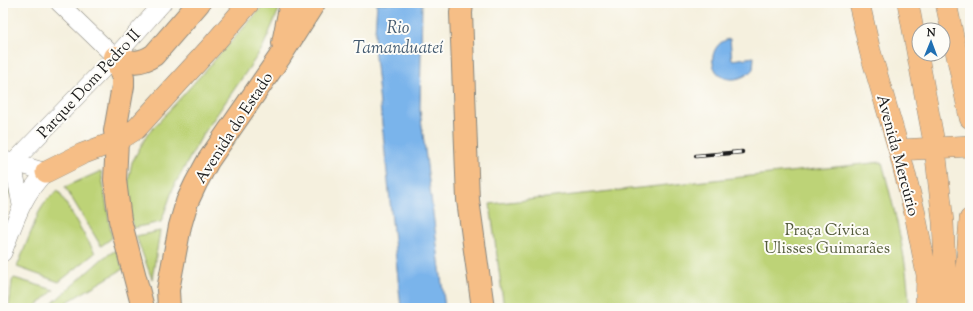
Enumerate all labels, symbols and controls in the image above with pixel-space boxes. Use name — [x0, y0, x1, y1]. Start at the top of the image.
water label: Rio Tamanduateí — [353, 17, 444, 61]
north arrow — [911, 22, 951, 62]
street label: Parque Dom Pedro II — [33, 25, 147, 145]
text: N — [926, 25, 936, 41]
street label: Avenida do Estado — [190, 68, 280, 189]
street label: Avenida Mercúrio — [869, 92, 924, 219]
park label: Praça Cívica Ulisses Guimarães — [764, 220, 890, 261]

